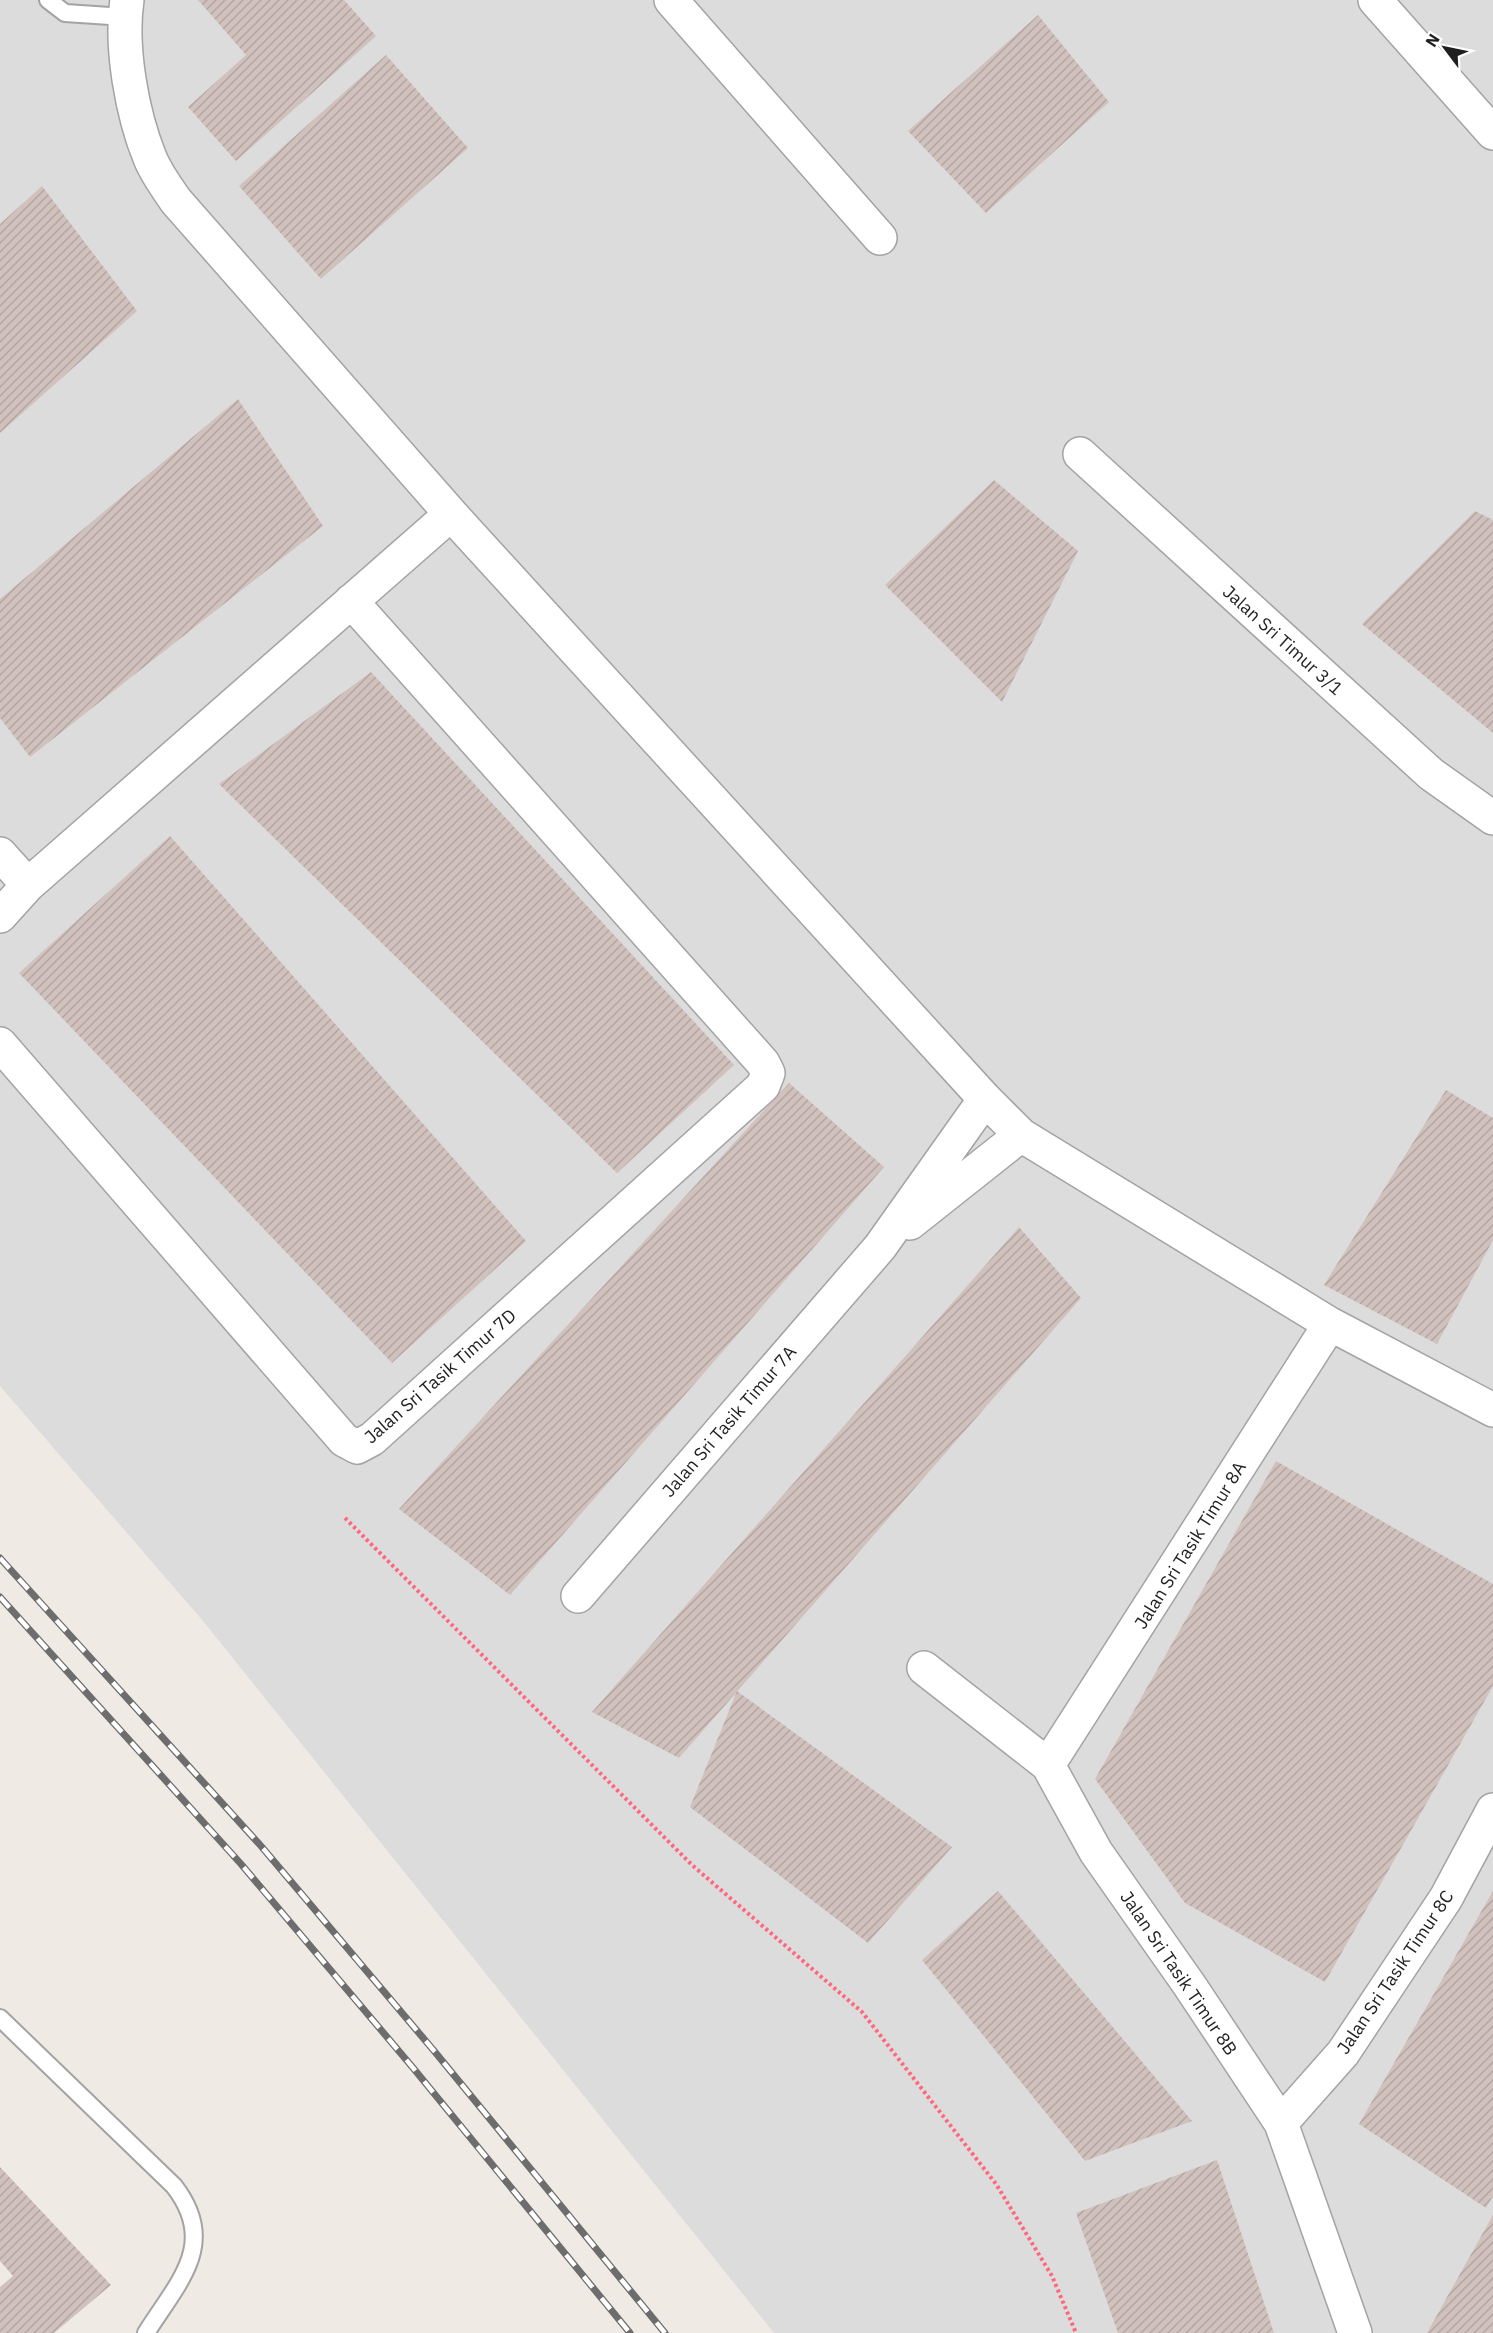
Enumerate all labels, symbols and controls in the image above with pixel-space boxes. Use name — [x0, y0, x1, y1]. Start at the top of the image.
north arrow — [1415, 18, 1475, 78]
text: N — [1421, 30, 1444, 50]
street label: Jalan Sri Timur 3/1 — [1218, 580, 1348, 700]
street label: Jalan Sri Tasik Timur 7D — [359, 1304, 521, 1448]
street label: Jalan Sri Tasik Timur 7A — [657, 1340, 801, 1501]
street label: Jalan Sri Tasik Timur 8A — [1129, 1457, 1251, 1633]
street label: Jalan Sri Tasik Timur 8B — [1115, 1886, 1243, 2060]
street label: Jalan Sri Tasik Timur 8C — [1332, 1886, 1458, 2058]

